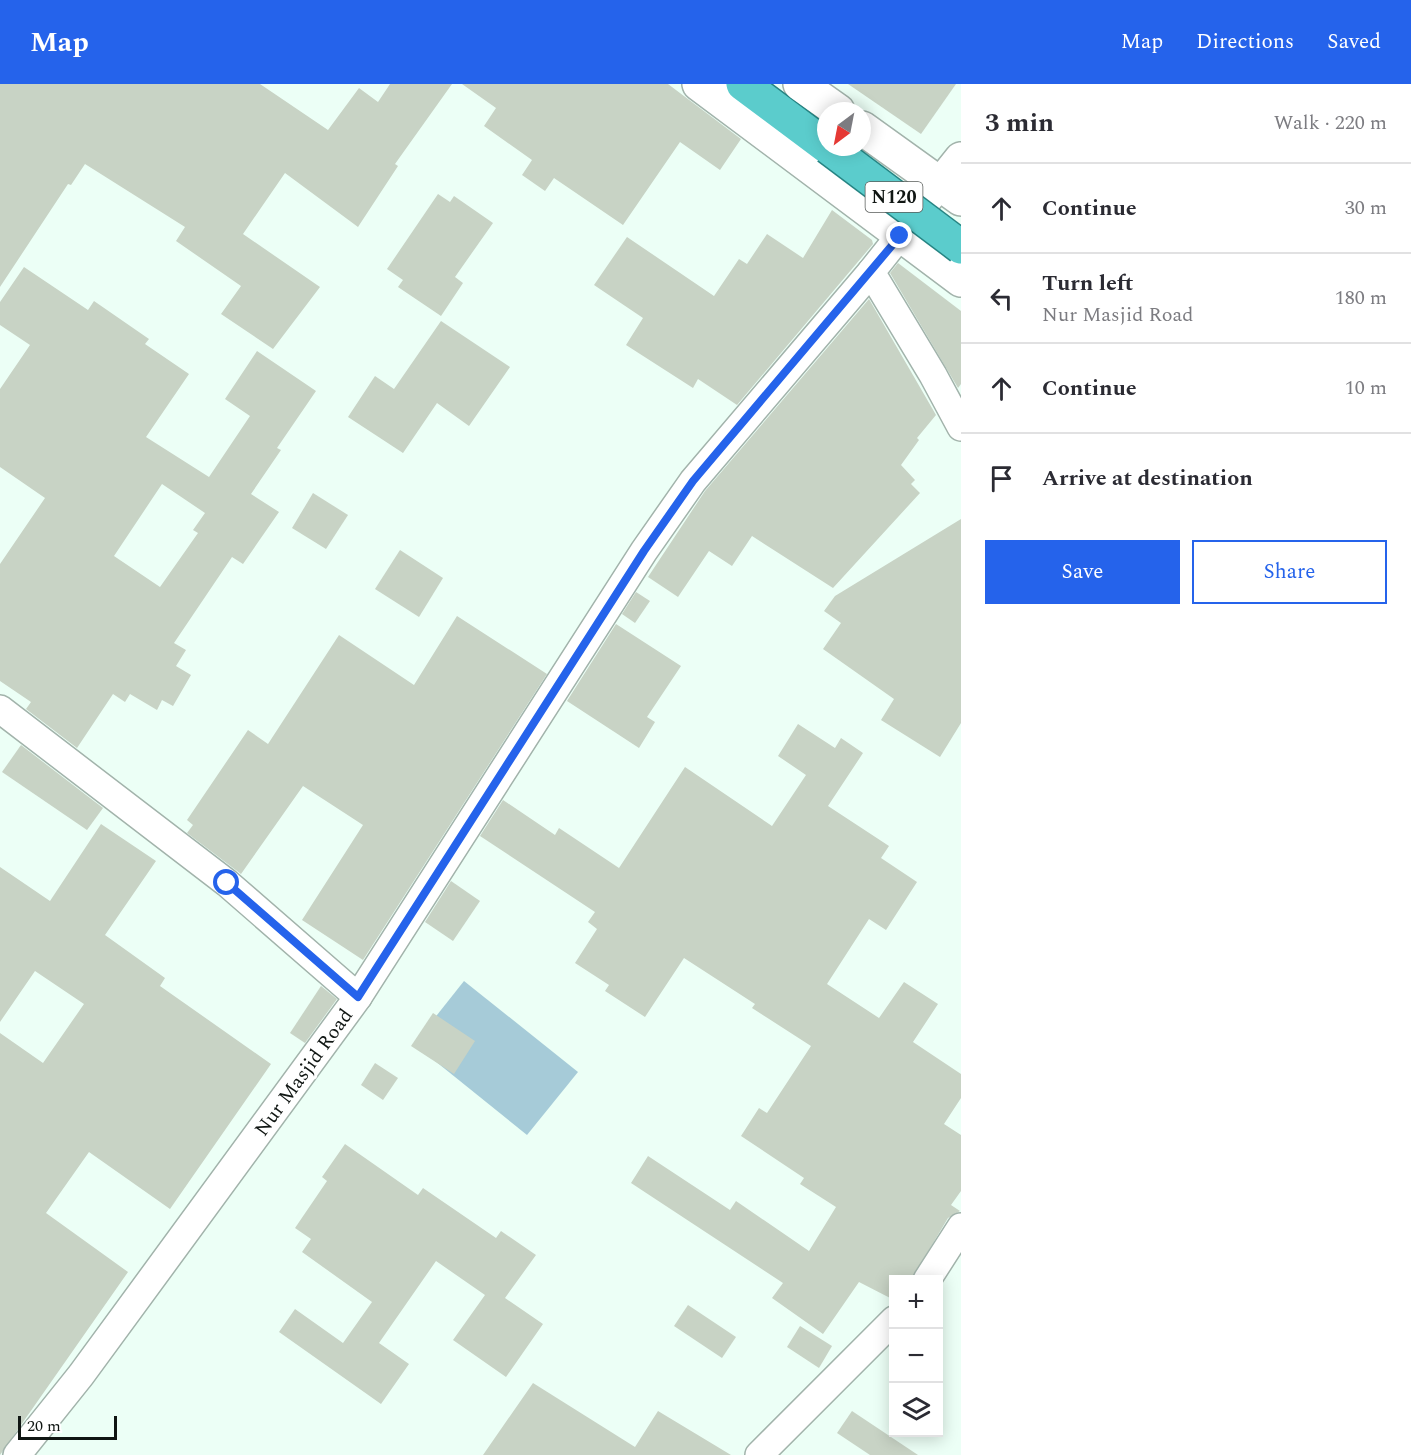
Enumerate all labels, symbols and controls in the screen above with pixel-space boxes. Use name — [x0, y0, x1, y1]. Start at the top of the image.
text: Map — [30, 21, 89, 64]
text: Map — [1121, 26, 1163, 58]
text: Directions — [1196, 26, 1294, 58]
text: Saved — [1327, 26, 1381, 58]
north arrow — [817, 102, 871, 156]
text: 3 min — [985, 103, 1054, 143]
text: Walk · 220 m — [1274, 108, 1387, 138]
road number: N120 — [866, 182, 922, 212]
icon: ahead — [985, 192, 1018, 225]
text: Continue — [1042, 192, 1137, 225]
text: 30 m — [1345, 193, 1387, 223]
route end — [886, 222, 912, 248]
text: Turn left — [1042, 267, 1134, 300]
icon: left — [985, 282, 1018, 315]
text: 180 m — [1335, 283, 1387, 313]
text: Nur Masjid Road — [1042, 300, 1194, 330]
icon: ahead — [985, 372, 1018, 405]
text: Continue — [1042, 372, 1137, 405]
text: 10 m — [1345, 373, 1387, 403]
icon: arrive — [985, 462, 1018, 495]
text: Arrive at destination — [1042, 462, 1253, 495]
button: Save — [985, 540, 1180, 604]
button: Share — [1192, 540, 1387, 604]
route start — [213, 869, 239, 895]
street label: Nur Masjid Road — [247, 1002, 360, 1143]
map controls — [889, 1275, 943, 1437]
button: + — [889, 1275, 943, 1329]
button: − — [889, 1329, 943, 1383]
button: layers — [889, 1383, 943, 1437]
scale bar — [18, 1413, 117, 1440]
text: 20 m — [27, 1414, 61, 1438]

